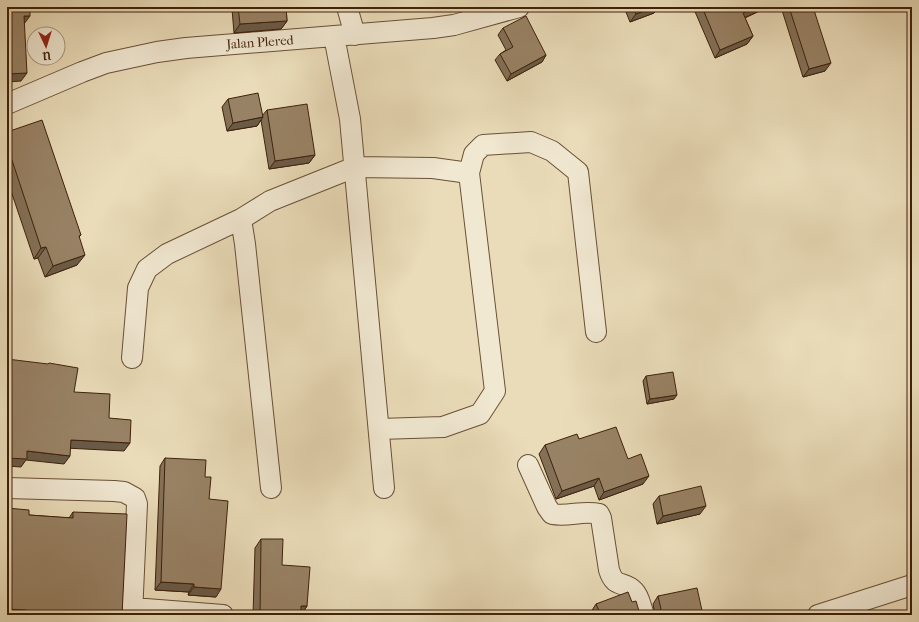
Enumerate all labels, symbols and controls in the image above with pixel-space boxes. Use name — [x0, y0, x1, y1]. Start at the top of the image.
north arrow — [26, 26, 66, 66]
street label: Jalan Plered — [225, 32, 295, 52]
text: U — [42, 49, 52, 62]

